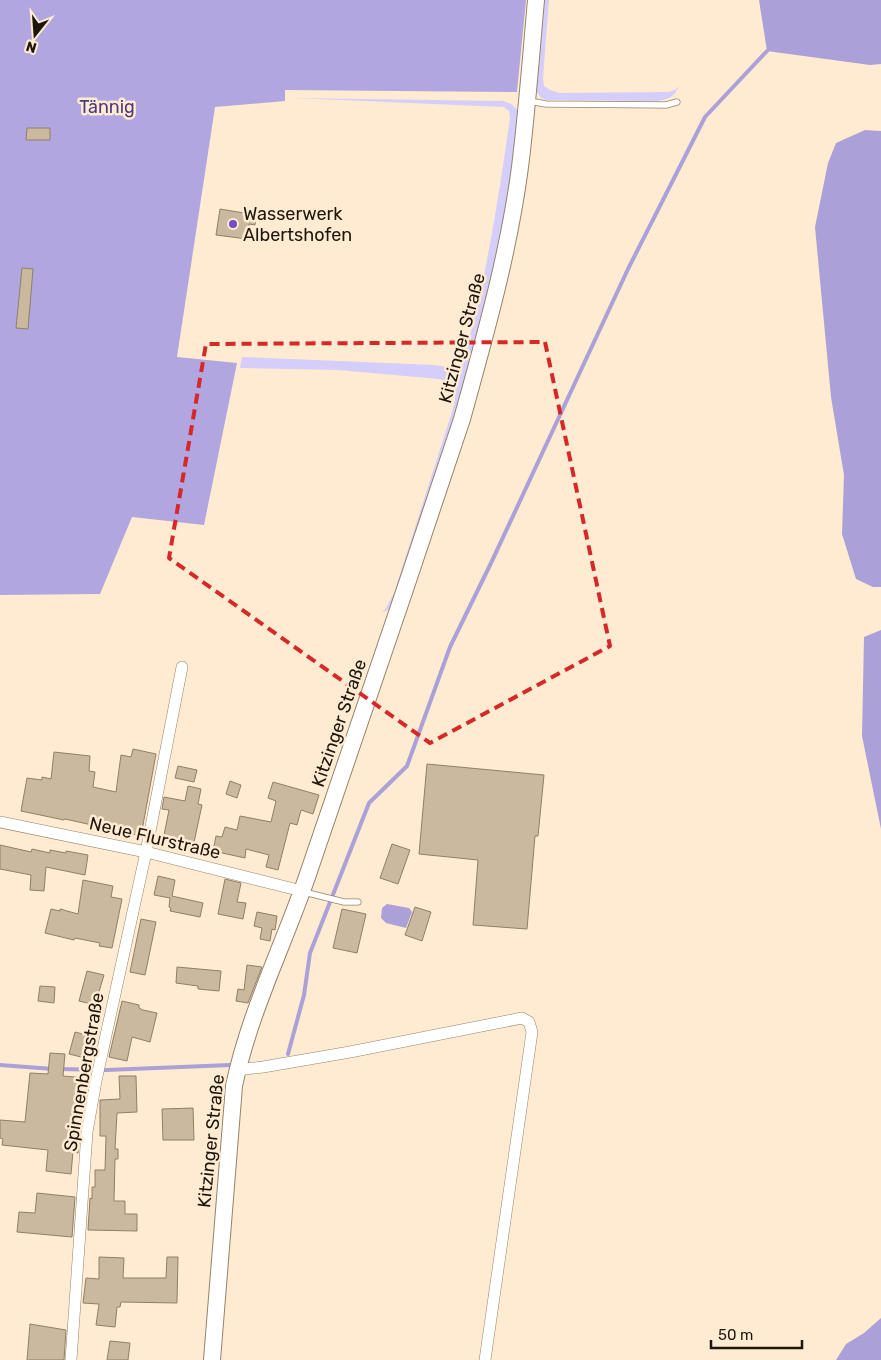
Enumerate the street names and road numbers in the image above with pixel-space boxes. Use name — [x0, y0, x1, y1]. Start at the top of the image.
street label: Kitzinger Straße — [434, 271, 490, 405]
street label: Kitzinger Straße — [307, 656, 371, 790]
street label: Neue Flurstraße — [87, 812, 223, 864]
street label: Spinnenbergstraße — [59, 991, 109, 1153]
street label: Kitzinger Straße — [193, 1073, 229, 1209]

